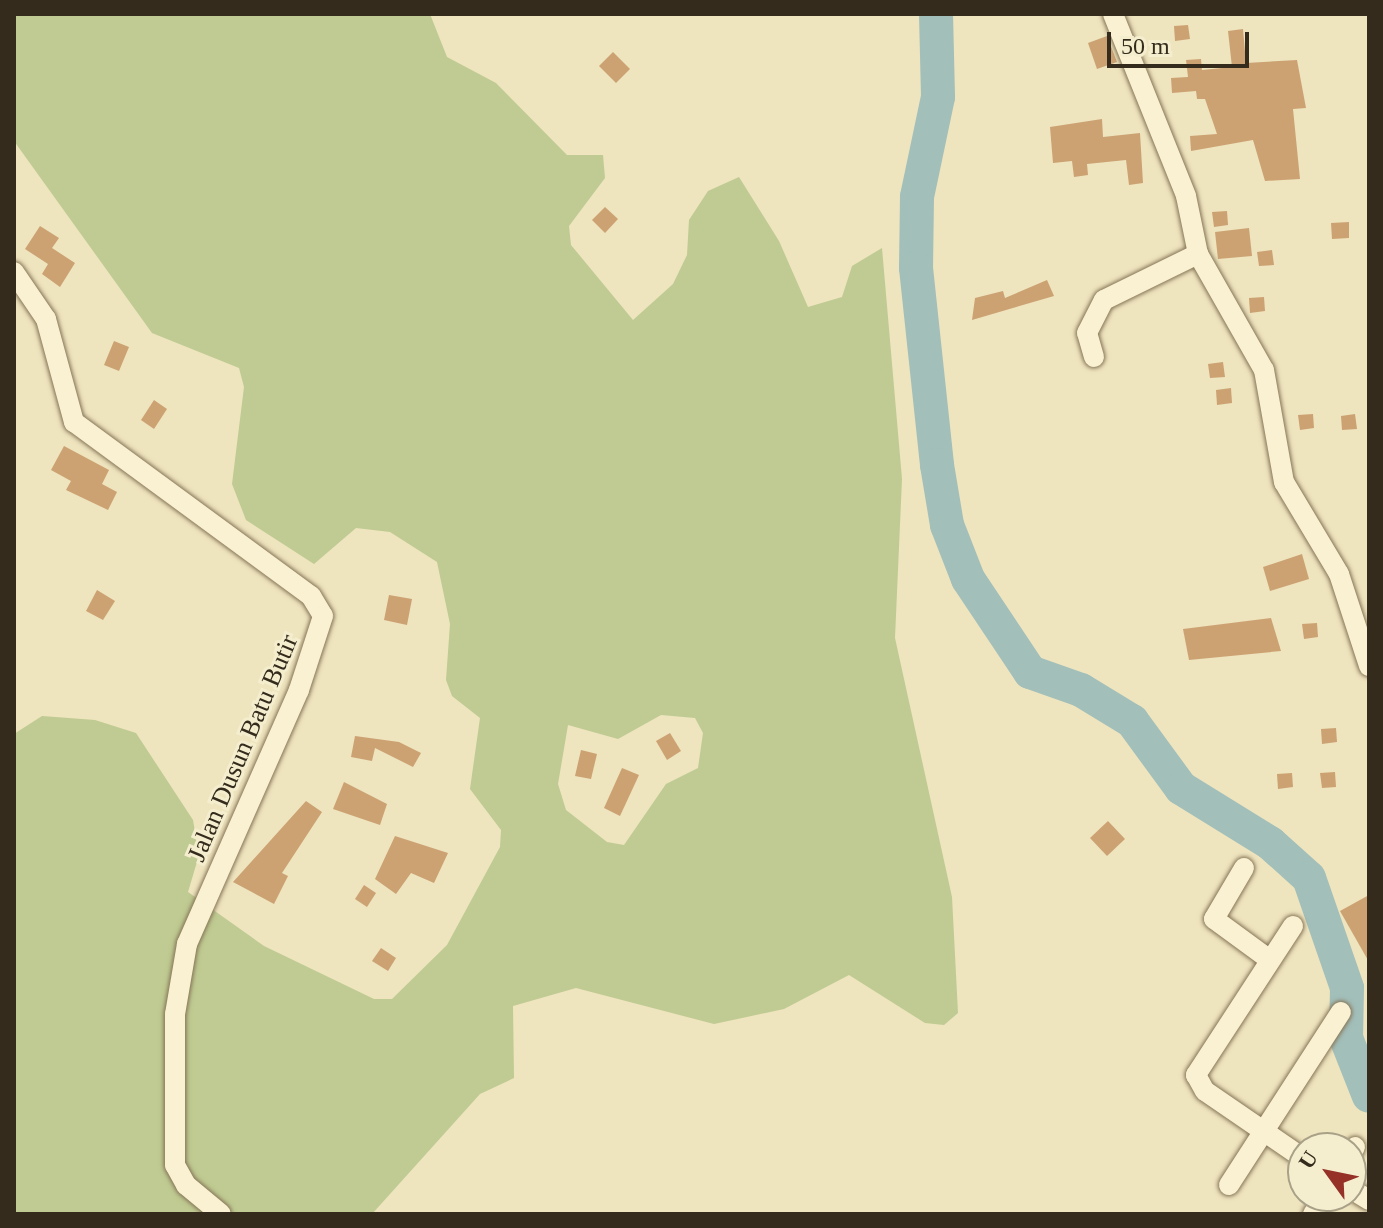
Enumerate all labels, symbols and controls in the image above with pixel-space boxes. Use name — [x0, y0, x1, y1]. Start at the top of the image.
scale bar — [1111, 16, 1253, 66]
text: 50 m — [1121, 33, 1170, 59]
street label: Jalan Dusun Batu Butir — [181, 630, 305, 866]
north arrow — [1287, 1132, 1367, 1212]
text: U — [1293, 1146, 1323, 1173]

